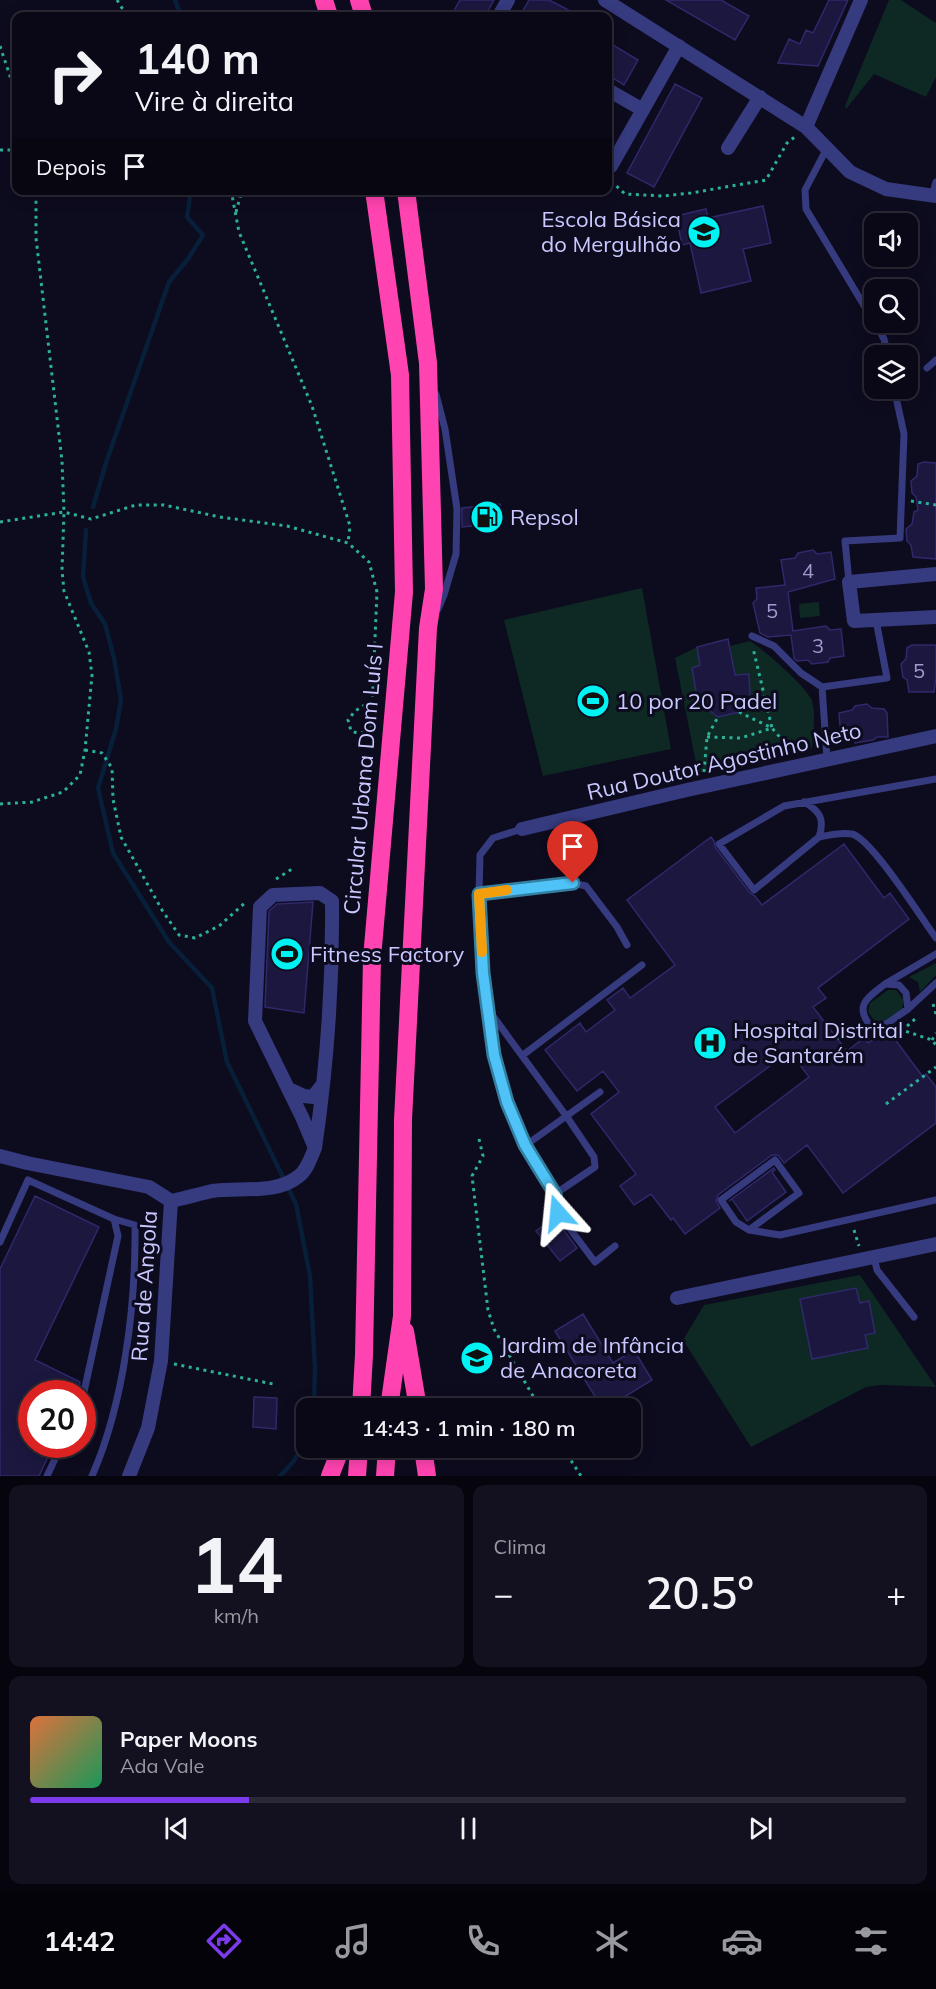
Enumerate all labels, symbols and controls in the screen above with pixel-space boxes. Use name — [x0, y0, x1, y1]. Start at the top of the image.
text: 140 m — [135, 32, 260, 85]
icon: right — [36, 36, 114, 114]
text: Vire à direita — [135, 84, 294, 118]
icon: arrive — [118, 150, 151, 183]
text: Depois — [36, 153, 106, 181]
place label: Escola Básica do Mergulhão — [541, 205, 681, 258]
map controls — [864, 213, 918, 399]
button: sound — [864, 213, 918, 267]
school or university icon: Escola Básica do Mergulhão — [686, 214, 722, 250]
button: search — [864, 279, 918, 333]
button: layers — [864, 345, 918, 399]
fuel station icon: Repsol — [469, 499, 505, 535]
place label: Repsol — [510, 503, 579, 531]
house number: 4 — [802, 558, 814, 583]
house number: 5 — [766, 598, 778, 623]
house number: 3 — [812, 633, 824, 658]
street label: Circular Urbana Dom Luís I — [337, 642, 389, 916]
house number: 5 — [913, 658, 925, 683]
sports icon: 10 por 20 Padel — [575, 683, 611, 719]
place label: 10 por 20 Padel — [616, 687, 777, 715]
street label: Rua Doutor Agostinho Neto — [584, 716, 864, 806]
pin — [547, 821, 598, 883]
icon: arrive — [556, 830, 589, 863]
sports icon: Fitness Factory — [269, 936, 305, 972]
place label: Fitness Factory — [310, 940, 465, 968]
place label: Hospital Distrital de Santarém — [733, 1016, 903, 1069]
hospital icon: Hospital Distrital de Santarém — [692, 1025, 728, 1061]
position arrow — [526, 1181, 590, 1245]
street label: Rua de Angola — [125, 1210, 163, 1362]
place label: Jardim de Infância de Anacoreta — [500, 1331, 684, 1384]
school or university icon: Jardim de Infância de Anacoreta — [459, 1340, 495, 1376]
speed limit sign: 20 — [18, 1380, 96, 1458]
text: 14:43 · 1 min · 180 m — [361, 1414, 576, 1442]
text: 14 — [189, 1515, 283, 1613]
text: Clima — [494, 1534, 546, 1559]
text: 20.5° — [645, 1564, 754, 1620]
text: − — [494, 1573, 513, 1614]
text: + — [886, 1573, 906, 1614]
text: km/h — [214, 1603, 259, 1628]
text: Paper Moons — [120, 1725, 258, 1753]
text: Ada Vale — [120, 1753, 204, 1778]
icon: previous — [160, 1812, 193, 1845]
icon: pause — [452, 1812, 485, 1845]
icon: next — [744, 1812, 777, 1845]
icon: directions — [203, 1920, 245, 1962]
icon: music — [332, 1920, 374, 1962]
icon: phone — [462, 1920, 504, 1962]
icon: climate — [591, 1920, 633, 1962]
icon: car — [721, 1920, 763, 1962]
icon: filters — [850, 1920, 892, 1962]
text: 14:42 — [44, 1924, 115, 1958]

